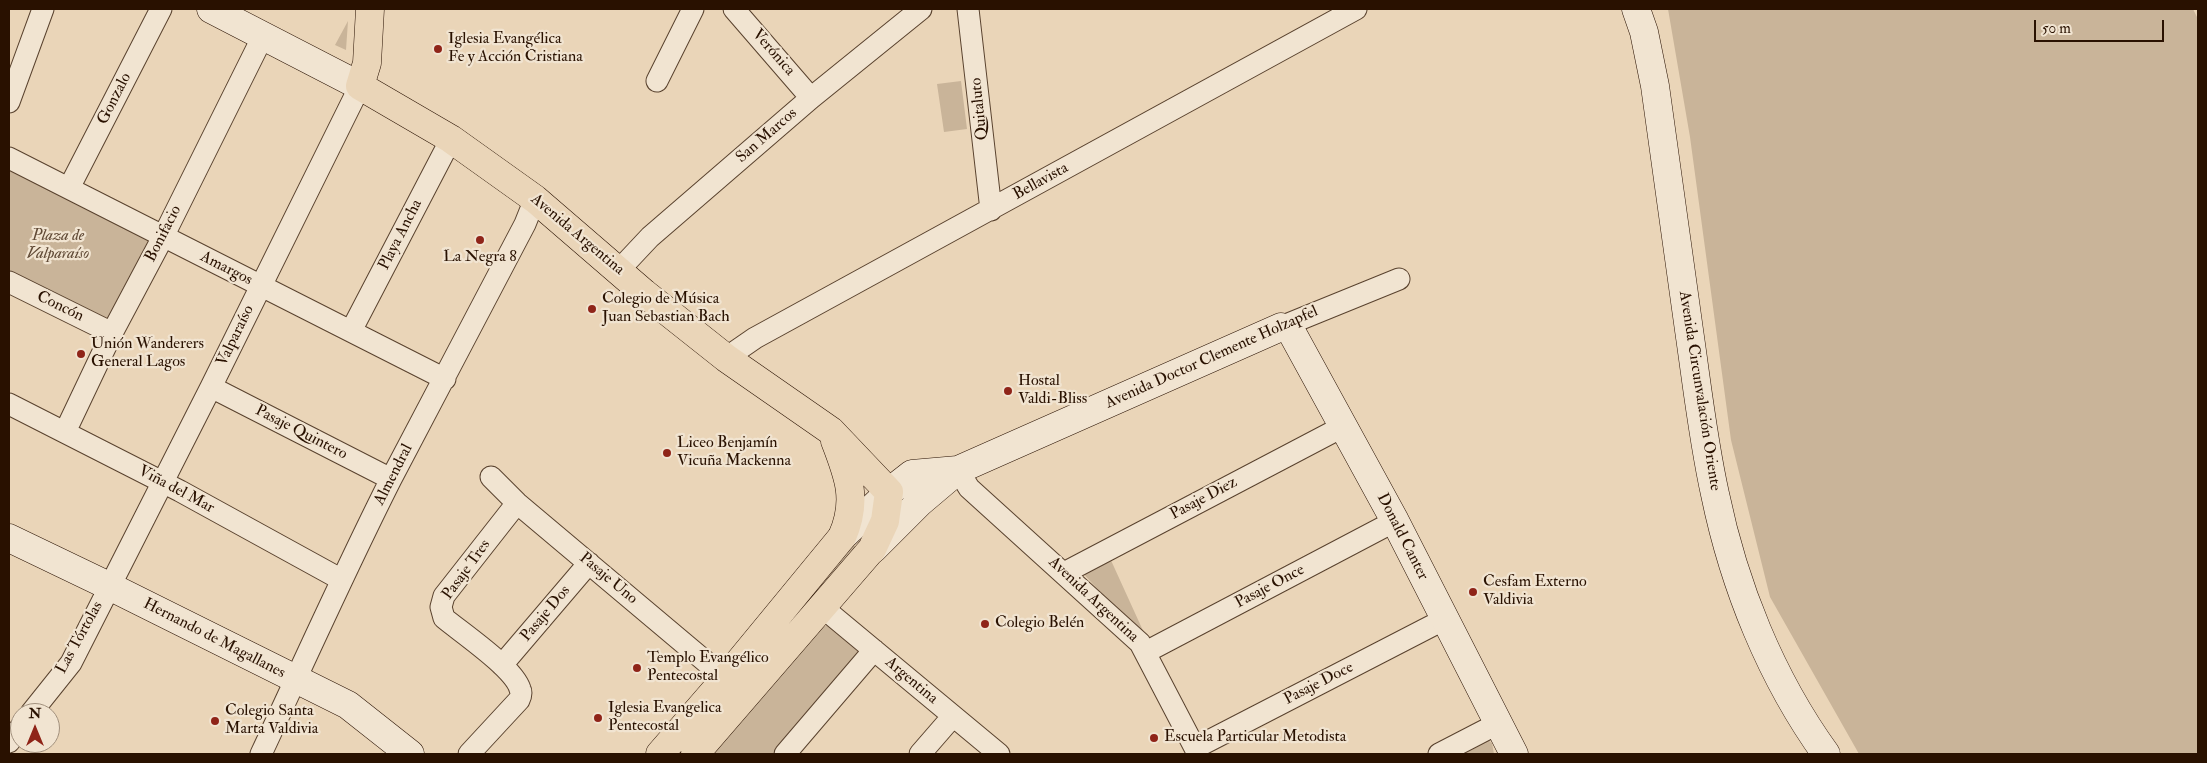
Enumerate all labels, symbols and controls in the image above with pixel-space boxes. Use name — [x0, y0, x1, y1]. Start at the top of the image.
scale bar — [2037, 10, 2167, 42]
text: 50 m — [2042, 19, 2071, 38]
street label: Verónica — [747, 26, 799, 80]
place label: Iglesia Evangélica Fe y Acción Cristiana — [448, 30, 583, 68]
marker: Iglesia Evangélica Fe y Acción Cristiana — [432, 43, 444, 55]
street label: Gonzalo — [94, 70, 136, 128]
street label: Quitaluto — [967, 77, 993, 141]
street label: San Marcos — [733, 104, 801, 168]
street label: Bellavista — [1010, 159, 1072, 205]
street label: Avenida Argentina — [526, 190, 628, 280]
street label: Playa Ancha — [375, 197, 427, 273]
street label: Bonifacio — [142, 203, 186, 265]
park label: Plaza de Valparaíso — [27, 227, 89, 265]
marker: La Negra 8 — [474, 234, 486, 246]
street label: Amargos — [197, 248, 255, 290]
place label: La Negra 8 — [443, 248, 517, 268]
street label: Concón — [33, 287, 87, 327]
place label: Colegio de Música Juan Sebastian Bach — [602, 290, 730, 328]
street label: Avenida Circunvalación Oriente — [1674, 290, 1724, 492]
street label: Valparaíso — [213, 302, 259, 370]
street label: Avenida Doctor Clemente Holzapfel — [1103, 302, 1321, 414]
marker: Colegio de Música Juan Sebastian Bach — [586, 303, 598, 315]
place label: Unión Wanderers General Lagos — [91, 335, 204, 373]
marker: Unión Wanderers General Lagos — [75, 348, 87, 360]
place label: Hostal Valdi-Bliss — [1018, 372, 1087, 410]
marker: Hostal Valdi-Bliss — [1002, 385, 1014, 397]
street label: Pasaje Quintero — [252, 402, 350, 464]
place label: Liceo Benjamín Vicuña Mackenna — [677, 434, 791, 472]
street label: Almendral — [370, 441, 418, 509]
marker: Liceo Benjamín Vicuña Mackenna — [661, 447, 673, 459]
street label: Viña del Mar — [135, 462, 217, 518]
street label: Pasaje Diez — [1167, 473, 1241, 525]
street label: Donald Canter — [1372, 490, 1432, 584]
street label: Pasaje Tres — [439, 536, 495, 604]
street label: Pasaje Uno — [575, 549, 641, 609]
street label: Avenida Argentina — [1044, 553, 1142, 647]
street label: Pasaje Once — [1232, 561, 1308, 613]
place label: Cesfam Externo Valdivia — [1483, 573, 1587, 611]
street label: Pasaje Dos — [517, 582, 575, 646]
marker: Cesfam Externo Valdivia — [1467, 586, 1479, 598]
street label: Hernando de Magallanes — [140, 595, 288, 683]
street label: Las Tórtolas — [52, 598, 108, 678]
place label: Colegio Belén — [995, 614, 1084, 634]
marker: Colegio Belén — [979, 618, 991, 630]
place label: Templo Evangélico Pentecostal — [647, 649, 769, 687]
street label: Argentina — [881, 653, 941, 709]
street label: Pasaje Doce — [1281, 658, 1357, 710]
marker: Templo Evangélico Pentecostal — [631, 662, 643, 674]
place label: Iglesia Evangelica Pentecostal — [608, 699, 721, 737]
place label: Colegio Santa Marta Valdivia — [225, 702, 318, 740]
north arrow — [10, 703, 60, 753]
text: N — [29, 705, 41, 722]
marker: Iglesia Evangelica Pentecostal — [592, 712, 604, 724]
marker: Colegio Santa Marta Valdivia — [209, 715, 221, 727]
place label: Escuela Particular Metodista — [1164, 728, 1346, 748]
marker: Escuela Particular Metodista — [1148, 732, 1160, 744]

